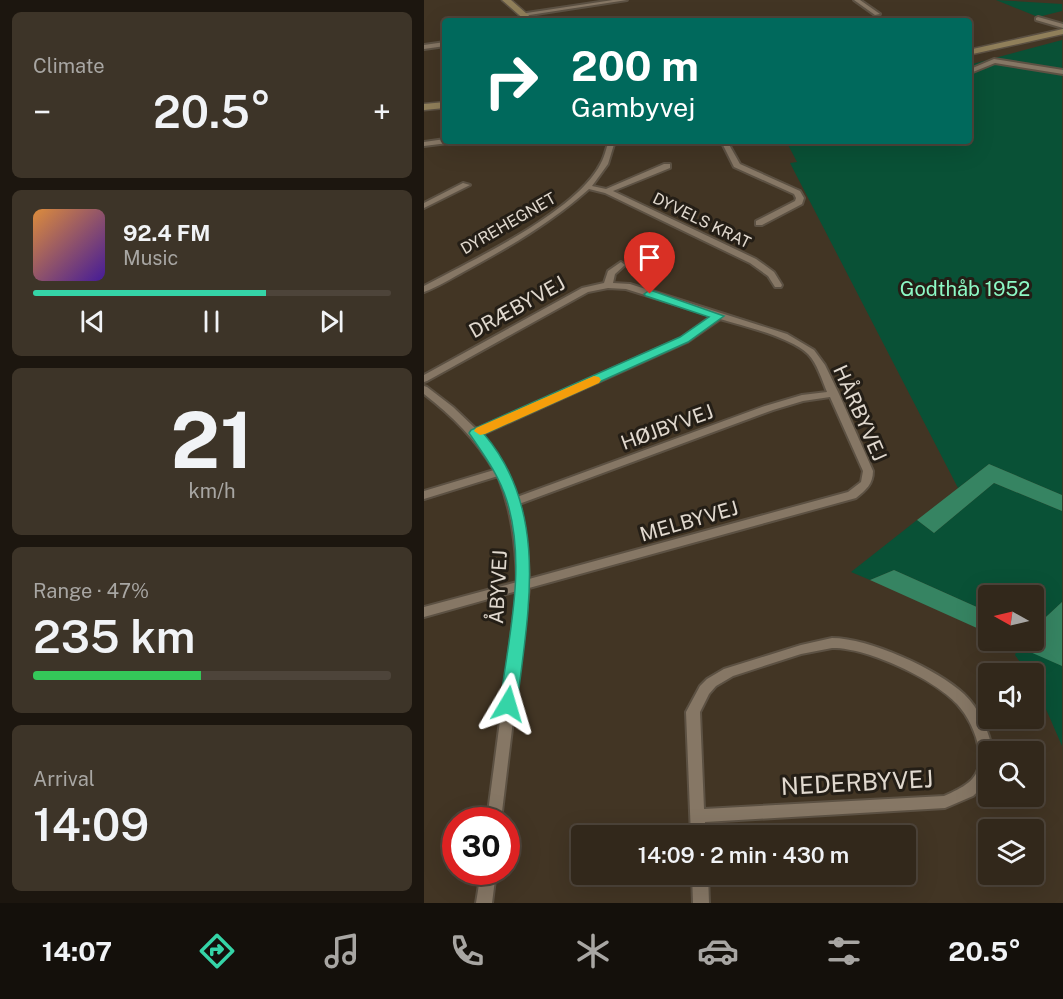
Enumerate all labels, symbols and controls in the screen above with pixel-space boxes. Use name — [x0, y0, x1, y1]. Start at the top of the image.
text: 200 m — [571, 41, 699, 90]
icon: right — [472, 42, 550, 120]
text: Climate — [33, 54, 105, 78]
text: 20.5° — [153, 85, 271, 138]
text: Gambyvej — [571, 91, 695, 123]
text: − — [33, 93, 51, 131]
text: + — [373, 93, 391, 131]
street label: DYREHEGNET — [457, 188, 560, 258]
street label: DYVELS KRAT — [650, 189, 754, 253]
text: 92.4 FM — [123, 220, 210, 246]
pin — [624, 232, 675, 294]
icon: arrive — [633, 241, 666, 274]
text: Music — [123, 246, 178, 270]
street label: DRÆBYVEJ — [465, 271, 569, 343]
park label: Godthåb 1952 — [900, 277, 1030, 301]
icon: previous — [76, 305, 109, 338]
icon: pause — [195, 305, 228, 338]
icon: next — [315, 305, 348, 338]
street label: HÅRBYVEJ — [828, 361, 894, 465]
text: 21 — [171, 394, 253, 486]
street label: HØJBYVEJ — [617, 399, 717, 455]
text: km/h — [188, 479, 236, 503]
street label: MELBYVEJ — [637, 496, 741, 546]
street label: ÅBYVEJ — [482, 550, 512, 624]
text: Range · 47% — [33, 579, 149, 603]
north arrow — [978, 585, 1044, 651]
map controls — [978, 585, 1044, 885]
text: 235 km — [33, 610, 196, 663]
button: sound — [978, 663, 1044, 729]
position arrow — [476, 672, 540, 736]
button: search — [978, 741, 1044, 807]
street label: NEDERBYVEJ — [780, 764, 934, 800]
text: Arrival — [33, 767, 95, 791]
text: 14:09 — [33, 798, 149, 851]
speed limit sign: 30 — [442, 807, 520, 885]
button: layers — [978, 819, 1044, 885]
text: 14:09 · 2 min · 430 m — [638, 842, 849, 868]
icon: directions — [196, 930, 238, 972]
icon: music — [321, 930, 363, 972]
icon: phone — [446, 930, 488, 972]
icon: climate — [572, 930, 614, 972]
icon: car — [697, 930, 739, 972]
icon: filters — [823, 930, 865, 972]
text: 14:07 — [42, 935, 112, 967]
text: 20.5° — [948, 935, 1021, 967]

